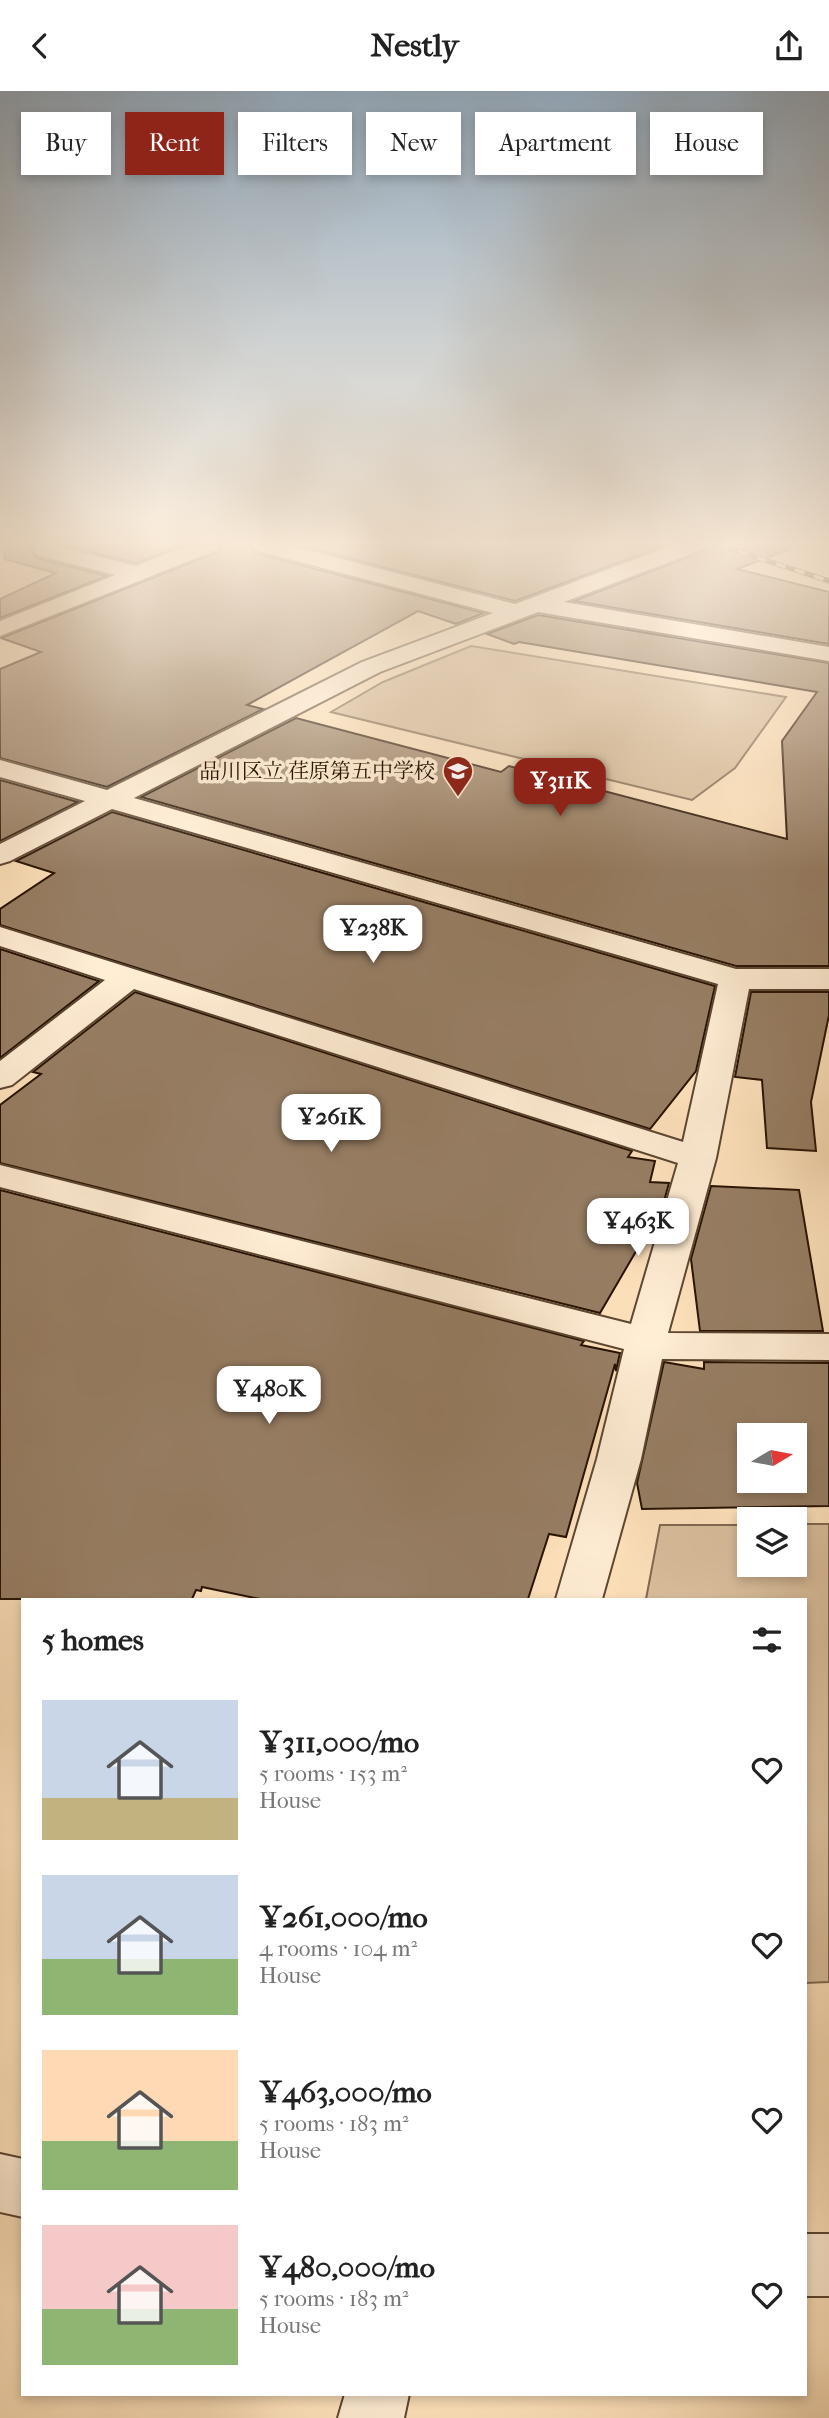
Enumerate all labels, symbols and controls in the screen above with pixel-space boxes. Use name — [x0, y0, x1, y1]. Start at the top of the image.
icon: back — [21, 27, 59, 65]
text: Nestly — [371, 27, 459, 64]
icon: share — [770, 27, 808, 65]
chip: Buy — [21, 112, 111, 175]
chip: Rent — [125, 112, 224, 175]
chip: Filters — [238, 112, 352, 175]
chip: New — [366, 112, 461, 175]
chip: Apartment — [475, 112, 636, 175]
chip: House — [650, 112, 763, 175]
school or university icon: 品川区立 荏原第五中学校 — [441, 754, 475, 798]
place label: 品川区立 荏原第五中学校 — [199, 759, 435, 783]
pin: ¥311K — [511, 759, 609, 818]
text: ¥311K — [530, 767, 590, 794]
pin: ¥238K — [324, 905, 422, 965]
text: ¥238K — [339, 914, 407, 941]
pin: ¥261K — [282, 1095, 380, 1154]
text: ¥261K — [298, 1103, 364, 1130]
pin: ¥463K — [589, 1199, 687, 1258]
text: ¥463K — [603, 1207, 673, 1234]
pin: ¥480K — [220, 1367, 318, 1426]
text: ¥480K — [233, 1375, 305, 1402]
north arrow — [737, 1423, 807, 1493]
map controls — [737, 1423, 807, 1577]
button: layers — [737, 1507, 807, 1577]
icon: filters — [748, 1621, 786, 1659]
text: 5 homes — [42, 1623, 144, 1658]
text: ¥311,000/mo — [259, 1725, 419, 1760]
icon: home — [98, 1728, 182, 1812]
icon: heart — [748, 1751, 786, 1789]
text: 5 rooms · 153 m² — [259, 1760, 407, 1787]
text: House — [259, 1787, 321, 1814]
text: ¥261,000/mo — [259, 1900, 428, 1935]
icon: home — [98, 1903, 182, 1987]
icon: heart — [748, 1926, 786, 1964]
text: 4 rooms · 104 m² — [259, 1935, 417, 1962]
text: House — [259, 1962, 321, 1989]
text: ¥463,000/mo — [259, 2075, 432, 2110]
icon: home — [98, 2078, 182, 2162]
icon: heart — [748, 2101, 786, 2139]
text: 5 rooms · 183 m² — [259, 2110, 409, 2137]
text: House — [259, 2137, 321, 2164]
text: ¥480,000/mo — [259, 2250, 435, 2285]
icon: home — [98, 2253, 182, 2337]
icon: heart — [748, 2276, 786, 2314]
text: 5 rooms · 183 m² — [259, 2285, 409, 2312]
text: House — [259, 2312, 321, 2339]

